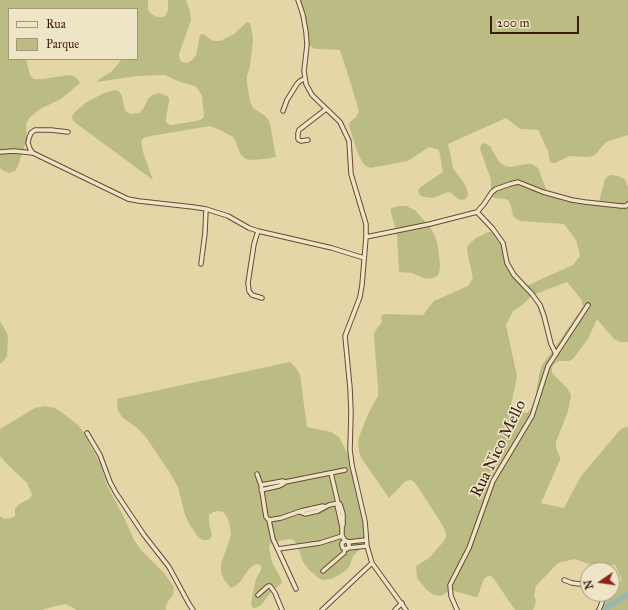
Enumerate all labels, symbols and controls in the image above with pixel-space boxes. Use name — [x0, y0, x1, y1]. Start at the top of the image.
legend — [8, 8, 138, 60]
scale bar — [492, 8, 581, 34]
text: 200 m — [497, 16, 530, 30]
text: Rua — [46, 17, 66, 31]
text: Parque — [46, 37, 79, 51]
street label: Rua Nico Mello — [467, 397, 531, 501]
north arrow — [580, 562, 620, 602]
text: N — [581, 579, 596, 591]

